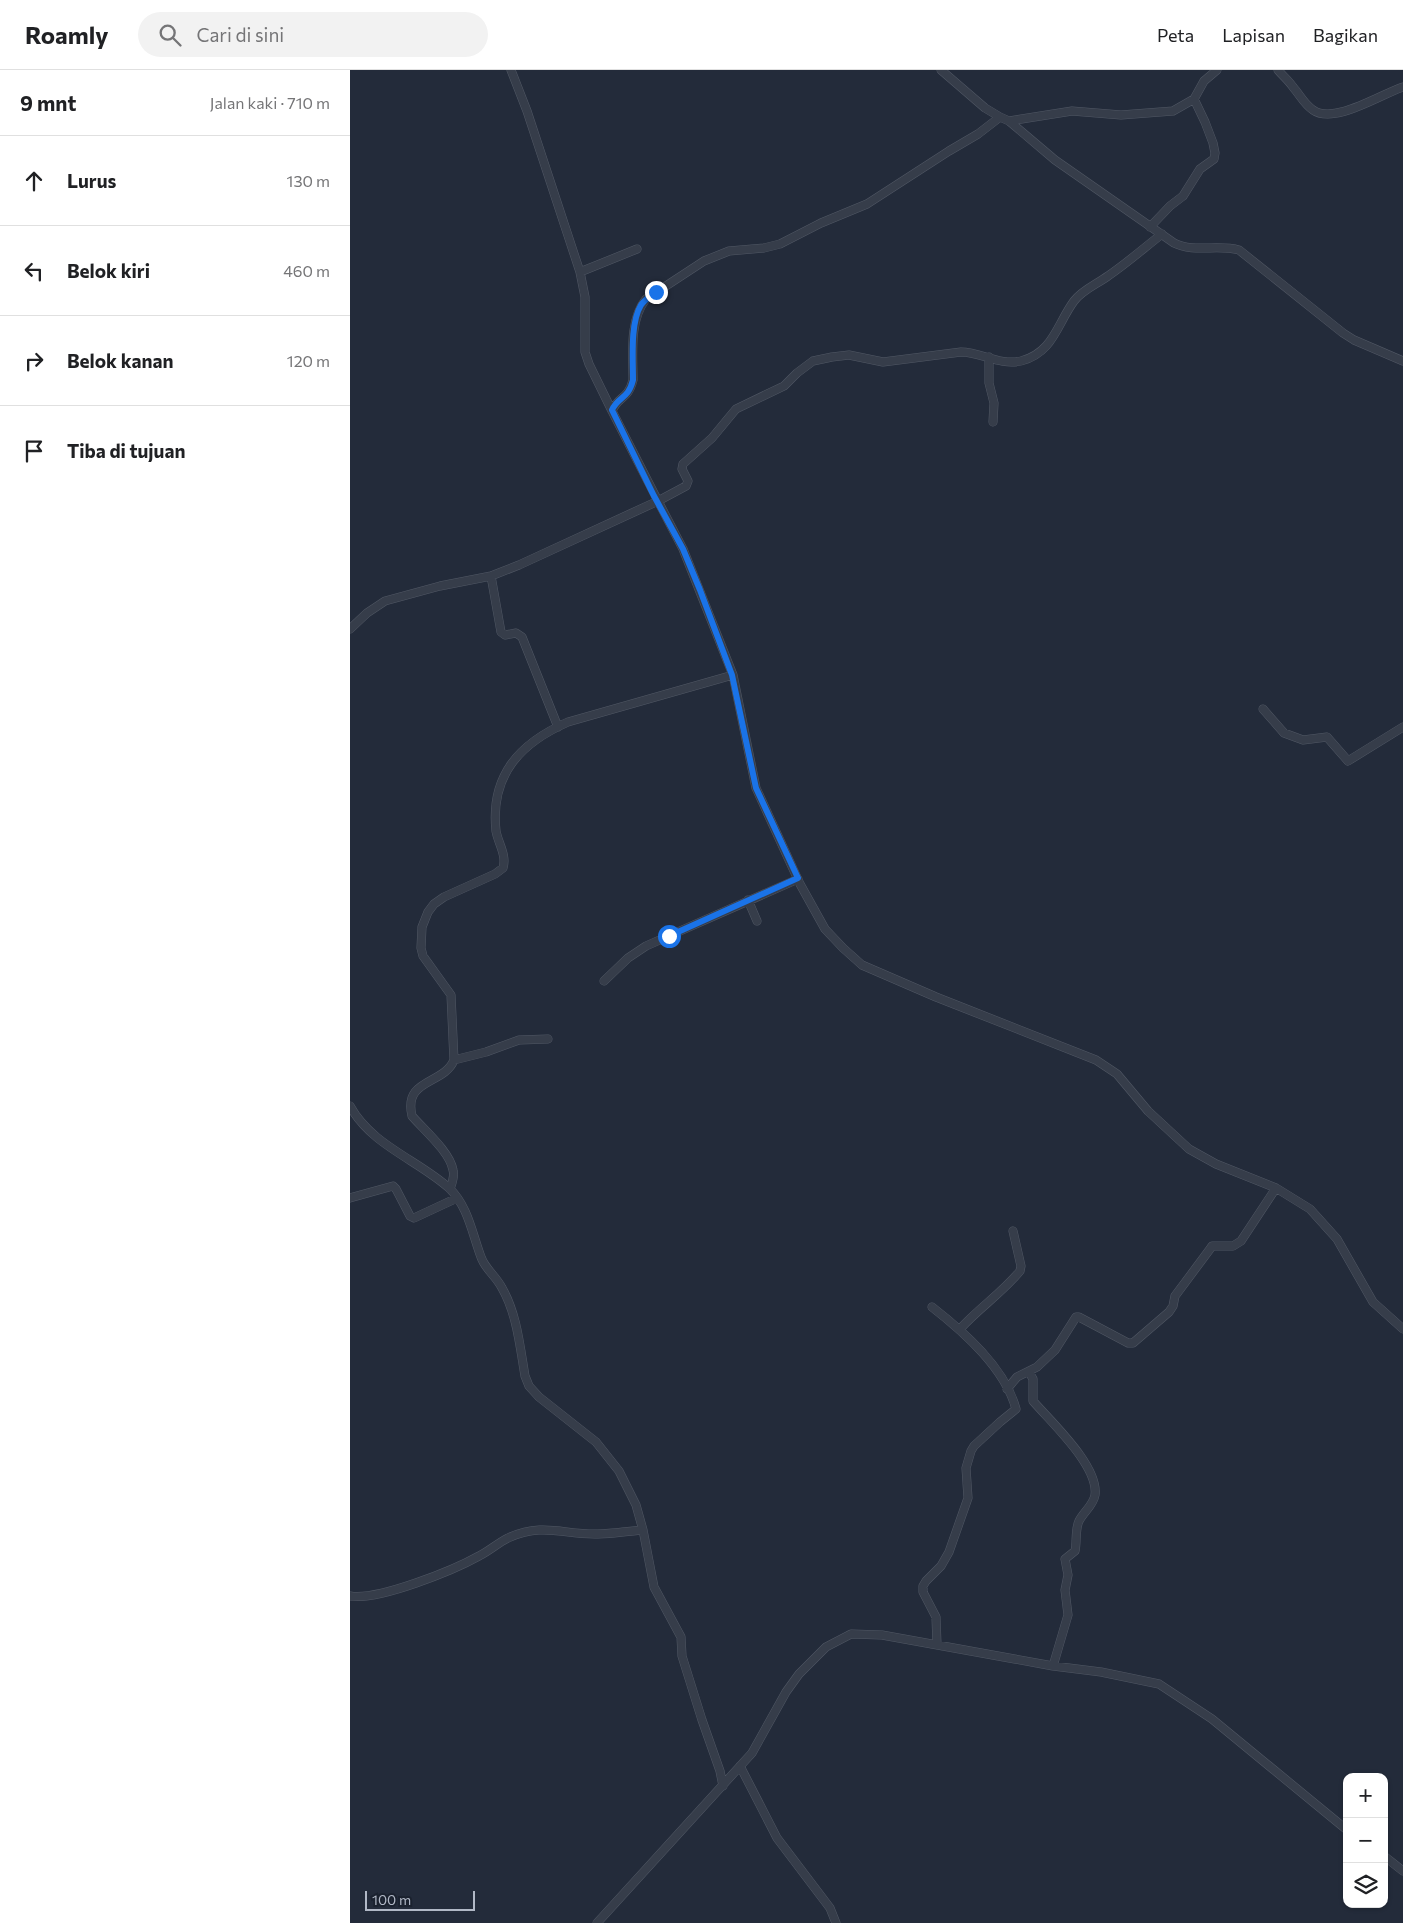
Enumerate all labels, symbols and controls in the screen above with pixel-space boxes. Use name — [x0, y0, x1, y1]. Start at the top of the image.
search box — [138, 12, 488, 57]
text: Roamly — [25, 20, 108, 49]
icon: search — [156, 21, 184, 49]
text: Cari di sini — [196, 23, 284, 46]
text: Peta — [1157, 24, 1194, 46]
text: Lapisan — [1222, 24, 1285, 46]
text: Bagikan — [1313, 24, 1378, 46]
text: 9 mnt — [20, 90, 76, 115]
text: Jalan kaki · 710 m — [210, 93, 330, 112]
icon: ahead — [20, 167, 48, 195]
text: Lurus — [67, 169, 116, 192]
text: 130 m — [287, 171, 330, 190]
icon: left — [20, 257, 48, 285]
text: Belok kiri — [67, 259, 150, 282]
text: 460 m — [283, 261, 330, 280]
route end — [645, 281, 668, 304]
icon: right — [20, 347, 48, 375]
text: Belok kanan — [67, 349, 174, 372]
text: 120 m — [287, 351, 330, 370]
icon: arrive — [20, 437, 48, 465]
text: Tiba di tujuan — [67, 439, 185, 462]
route start — [658, 925, 681, 948]
map controls — [1343, 1773, 1388, 1908]
button: + — [1343, 1773, 1388, 1818]
button: − — [1343, 1818, 1388, 1863]
button: layers — [1343, 1863, 1388, 1908]
scale bar — [365, 1888, 475, 1911]
text: 100 m — [372, 1891, 411, 1908]

